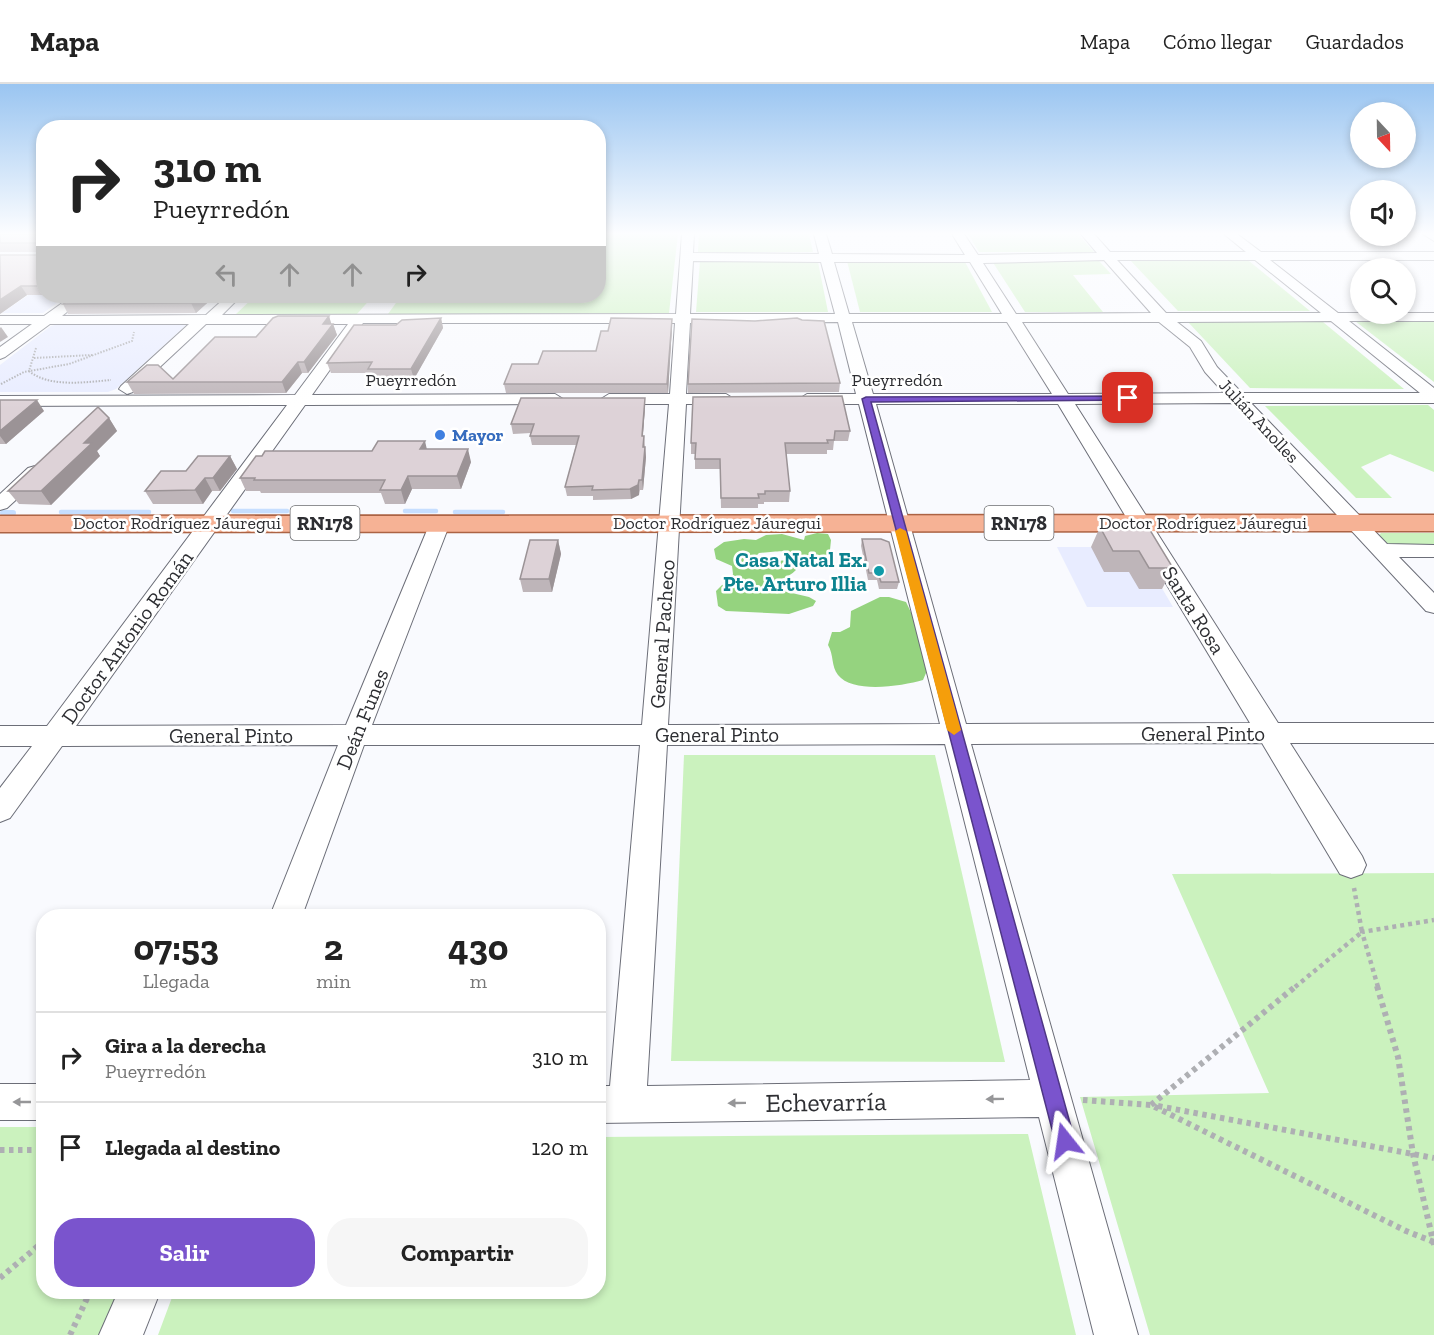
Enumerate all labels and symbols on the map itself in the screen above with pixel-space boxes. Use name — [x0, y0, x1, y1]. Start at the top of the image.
north arrow — [1350, 102, 1416, 168]
street label: Pueyrredón — [366, 369, 457, 391]
street label: Pueyrredón — [852, 369, 943, 391]
pin — [1102, 372, 1153, 423]
street label: Julián Anolles — [1214, 374, 1304, 468]
place label: Mayor — [452, 424, 504, 446]
marker: Mayor — [433, 428, 447, 442]
road number: RN178 — [290, 506, 360, 540]
road number: RN178 — [984, 506, 1054, 540]
street label: Doctor Rodríguez Jáuregui — [73, 512, 281, 534]
street label: Doctor Rodríguez Jáuregui — [613, 512, 821, 534]
street label: Doctor Rodríguez Jáuregui — [1099, 512, 1307, 534]
street label: Doctor Antonio Román — [56, 546, 198, 728]
place label: Casa Natal Ex. Pte. Arturo Illia — [723, 547, 867, 596]
street label: General Pacheco — [644, 559, 680, 709]
street label: Santa Rosa — [1157, 561, 1231, 659]
marker: Casa Natal Ex. Pte. Arturo Illia — [872, 564, 886, 578]
street label: Deán Funes — [331, 665, 393, 773]
street label: General Pinto — [1141, 721, 1265, 746]
street label: General Pinto — [655, 722, 779, 747]
street label: General Pinto — [169, 723, 293, 748]
street label: Echevarría — [765, 1085, 887, 1119]
one-way arrow — [986, 1094, 1005, 1104]
one-way arrow — [12, 1097, 31, 1107]
one-way arrow — [728, 1098, 747, 1108]
position arrow — [1033, 1109, 1097, 1173]

